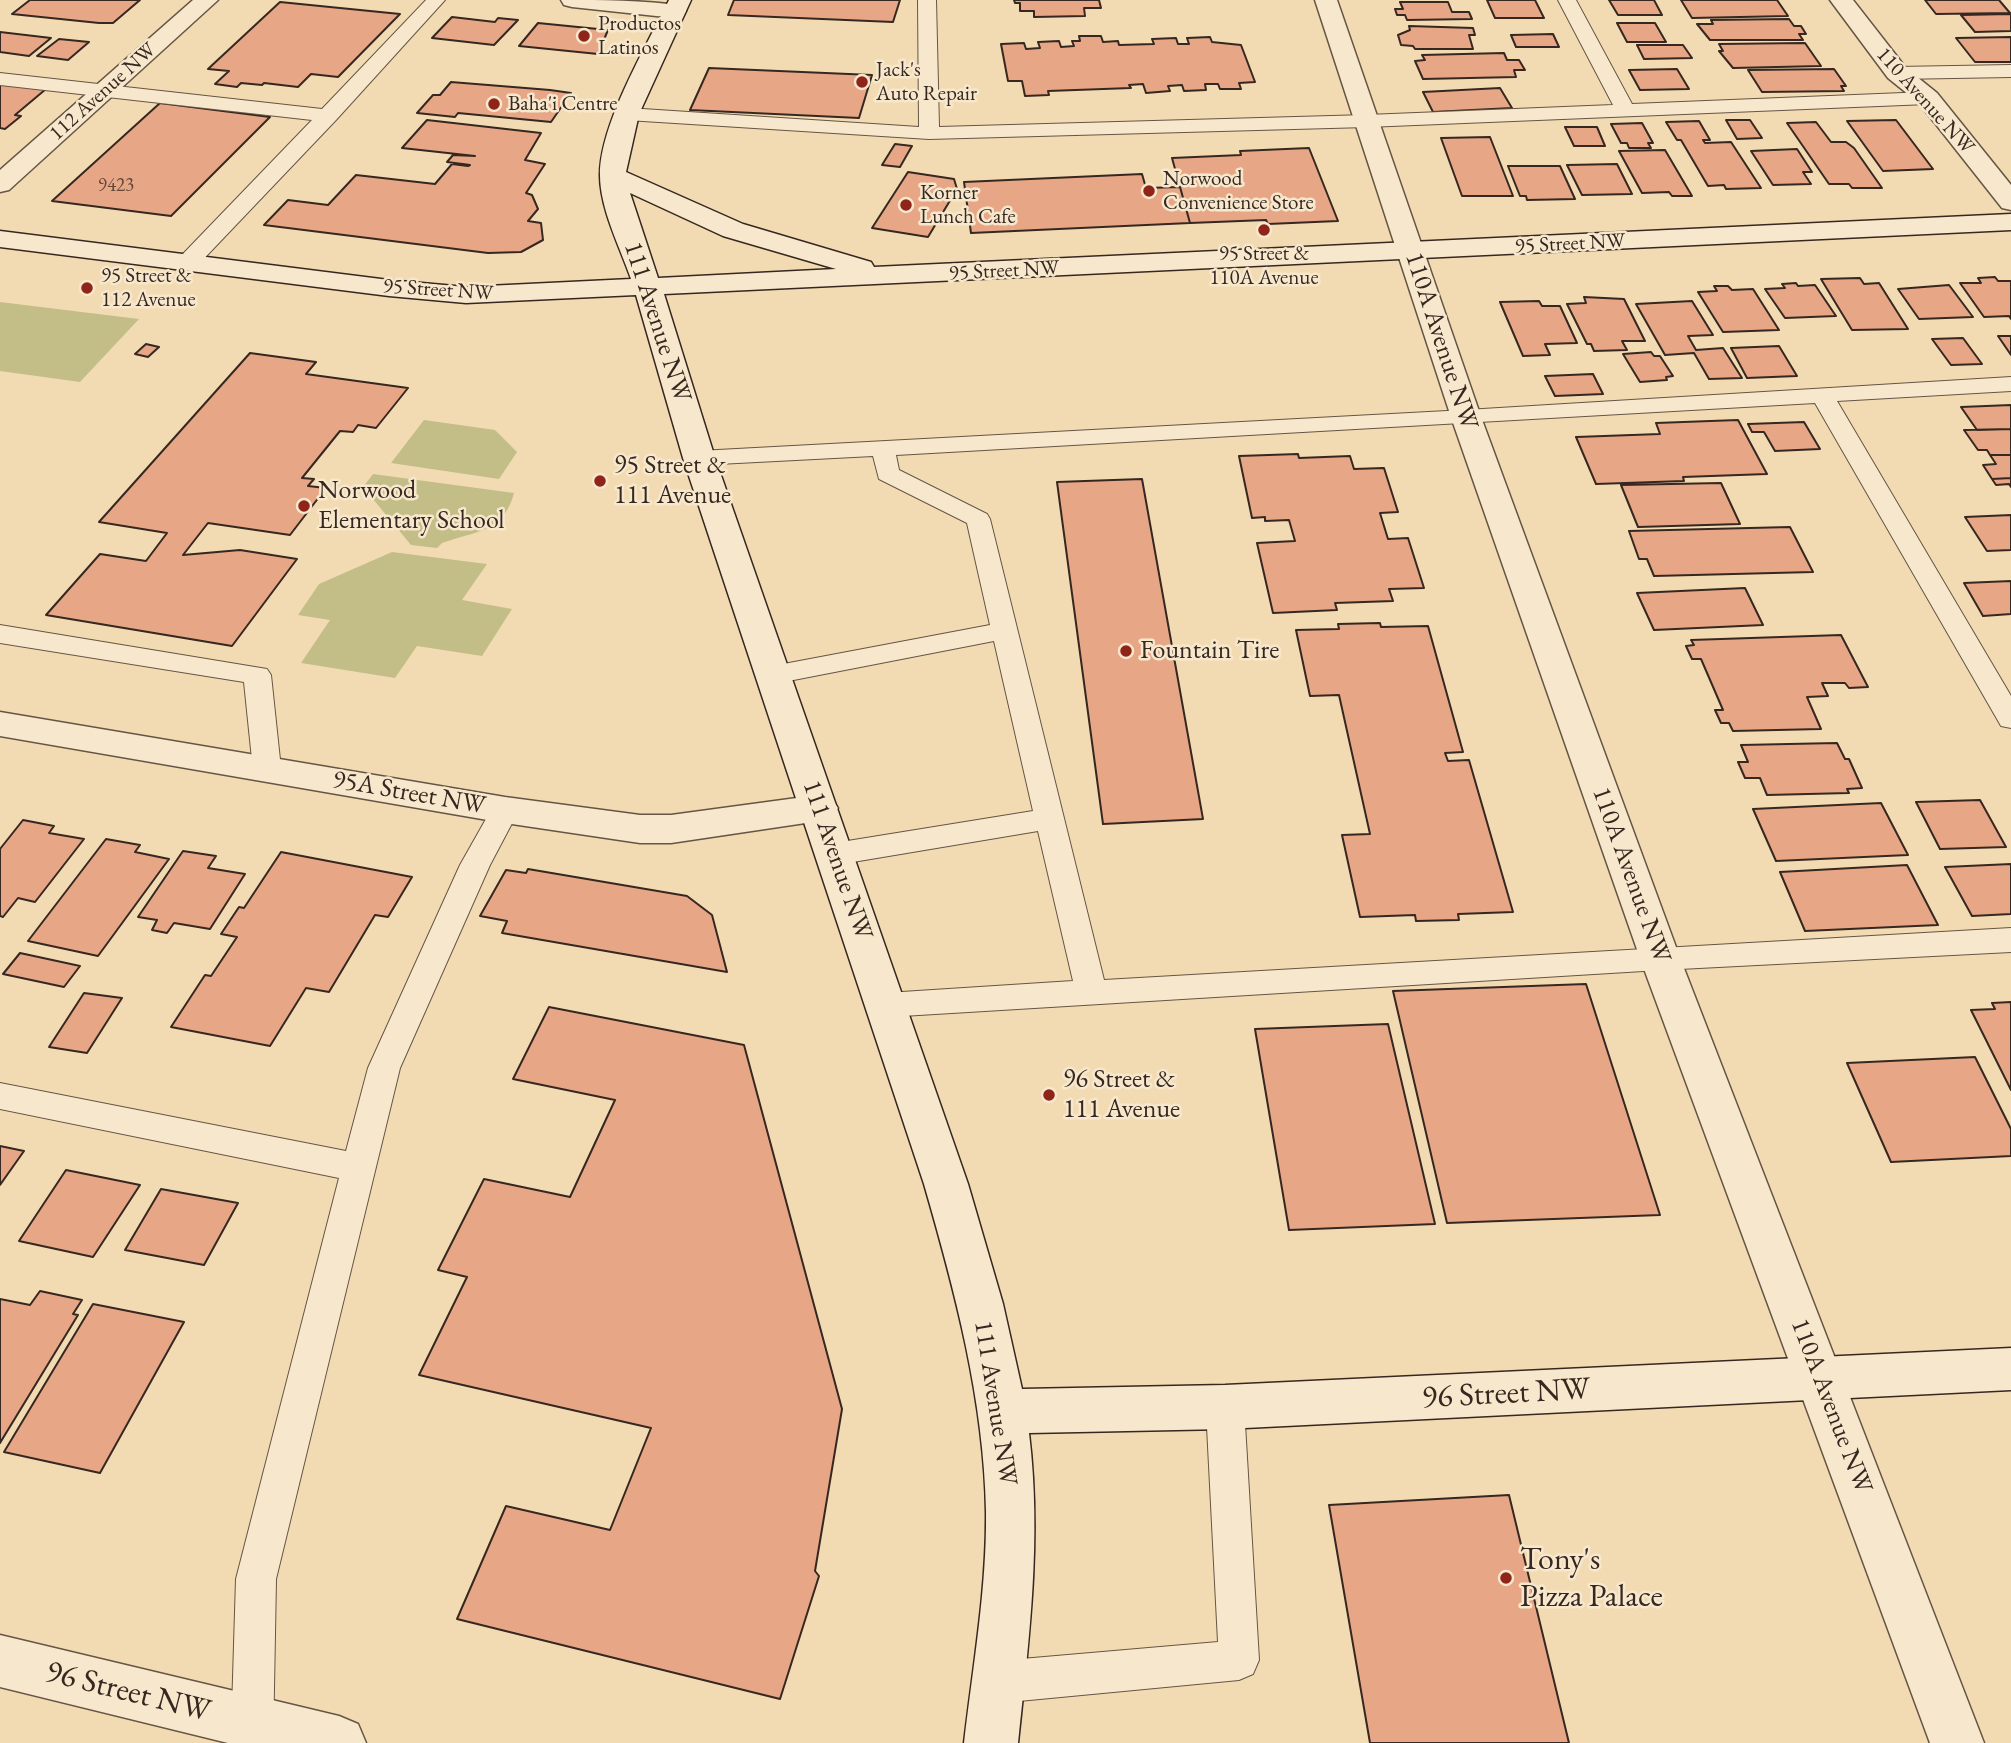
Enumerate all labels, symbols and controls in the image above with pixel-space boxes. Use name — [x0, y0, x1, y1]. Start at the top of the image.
place label: Productos Latinos — [598, 11, 681, 61]
marker: Productos Latinos — [576, 28, 592, 44]
street label: 112 Avenue NW — [44, 38, 162, 146]
street label: 110 Avenue NW — [1871, 42, 1979, 160]
place label: Jack's Auto Repair — [876, 57, 977, 107]
marker: Jack's Auto Repair — [854, 74, 870, 90]
place label: Baha'i Centre — [508, 91, 617, 117]
marker: Baha'i Centre — [486, 96, 502, 112]
place label: Norwood Convenience Store — [1163, 166, 1314, 216]
house number: 9423 — [98, 175, 134, 197]
place label: Korner Lunch Cafe — [920, 180, 1016, 230]
marker: Norwood Convenience Store — [1141, 183, 1157, 199]
marker: Korner Lunch Cafe — [898, 197, 914, 213]
marker: 95 Street & 110A Avenue — [1256, 222, 1272, 238]
street label: 95 Street NW — [1514, 229, 1626, 259]
street label: 111 Avenue NW — [616, 238, 698, 406]
place label: 95 Street & 110A Avenue — [1209, 241, 1319, 291]
street label: 110A Avenue NW — [1398, 248, 1484, 434]
street label: 95 Street NW — [948, 256, 1060, 286]
place label: 95 Street & 112 Avenue — [101, 263, 196, 313]
street label: 95 Street NW — [382, 274, 494, 306]
marker: 95 Street & 112 Avenue — [79, 280, 95, 296]
place label: 95 Street & 111 Avenue — [614, 450, 731, 512]
marker: 95 Street & 111 Avenue — [592, 473, 608, 489]
place label: Norwood Elementary School — [318, 475, 505, 536]
marker: Norwood Elementary School — [296, 498, 312, 514]
place label: Fountain Tire — [1140, 635, 1279, 667]
marker: Fountain Tire — [1118, 643, 1134, 659]
street label: 95A Street NW — [330, 764, 488, 822]
street label: 111 Avenue NW — [795, 776, 879, 944]
street label: 110A Avenue NW — [1585, 783, 1677, 967]
place label: 96 Street & 111 Avenue — [1063, 1064, 1180, 1126]
marker: 96 Street & 111 Avenue — [1041, 1087, 1057, 1103]
street label: 110A Avenue NW — [1783, 1314, 1879, 1498]
street label: 111 Avenue NW — [967, 1318, 1023, 1488]
street label: 96 Street NW — [1421, 1370, 1591, 1418]
place label: Tony's Pizza Palace — [1520, 1541, 1663, 1616]
marker: Tony's Pizza Palace — [1498, 1570, 1514, 1586]
street label: 96 Street NW — [42, 1653, 214, 1731]

